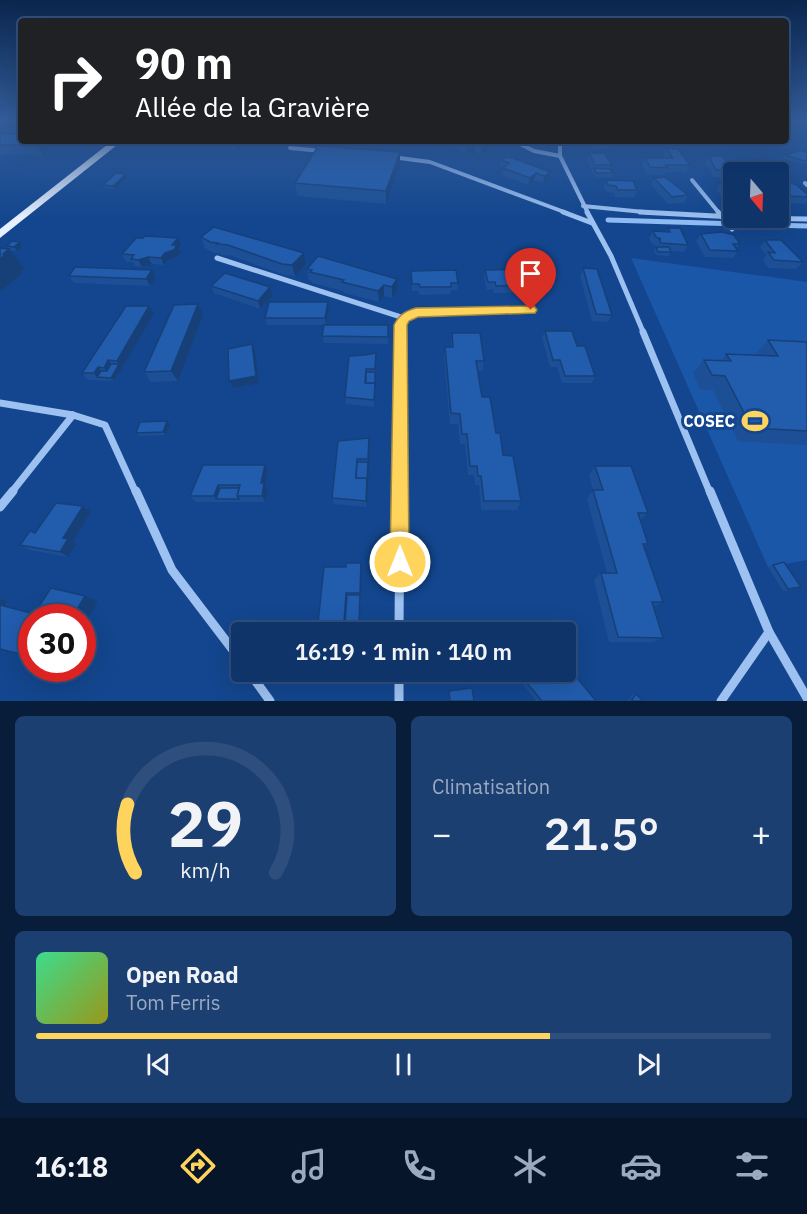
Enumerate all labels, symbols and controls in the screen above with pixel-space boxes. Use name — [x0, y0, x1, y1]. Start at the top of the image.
text: 90 m — [135, 36, 233, 91]
icon: right — [36, 42, 114, 120]
text: Allée de la Gravière — [135, 89, 370, 124]
north arrow — [723, 162, 789, 228]
map controls — [723, 162, 789, 228]
pin — [505, 248, 556, 310]
icon: arrive — [514, 257, 547, 290]
sports icon: COSEC — [740, 406, 770, 436]
place label: COSEC — [683, 411, 735, 431]
position arrow — [368, 530, 432, 594]
speed limit sign: 30 — [18, 604, 96, 682]
text: 16:19 · 1 min · 140 m — [295, 637, 512, 666]
text: Climatisation — [432, 773, 550, 800]
text: 29 — [168, 783, 243, 864]
text: 21.5° — [544, 804, 659, 862]
text: − — [432, 812, 452, 855]
text: + — [751, 812, 771, 855]
text: km/h — [180, 856, 231, 884]
text: Open Road — [126, 960, 239, 989]
text: Tom Ferris — [126, 989, 221, 1016]
icon: previous — [142, 1048, 175, 1081]
icon: pause — [387, 1048, 420, 1081]
icon: next — [632, 1048, 665, 1081]
icon: directions — [177, 1145, 219, 1187]
icon: music — [288, 1145, 330, 1187]
icon: phone — [398, 1145, 440, 1187]
icon: climate — [509, 1145, 551, 1187]
icon: car — [620, 1145, 662, 1187]
icon: filters — [731, 1145, 773, 1187]
text: 16:18 — [34, 1149, 108, 1184]

